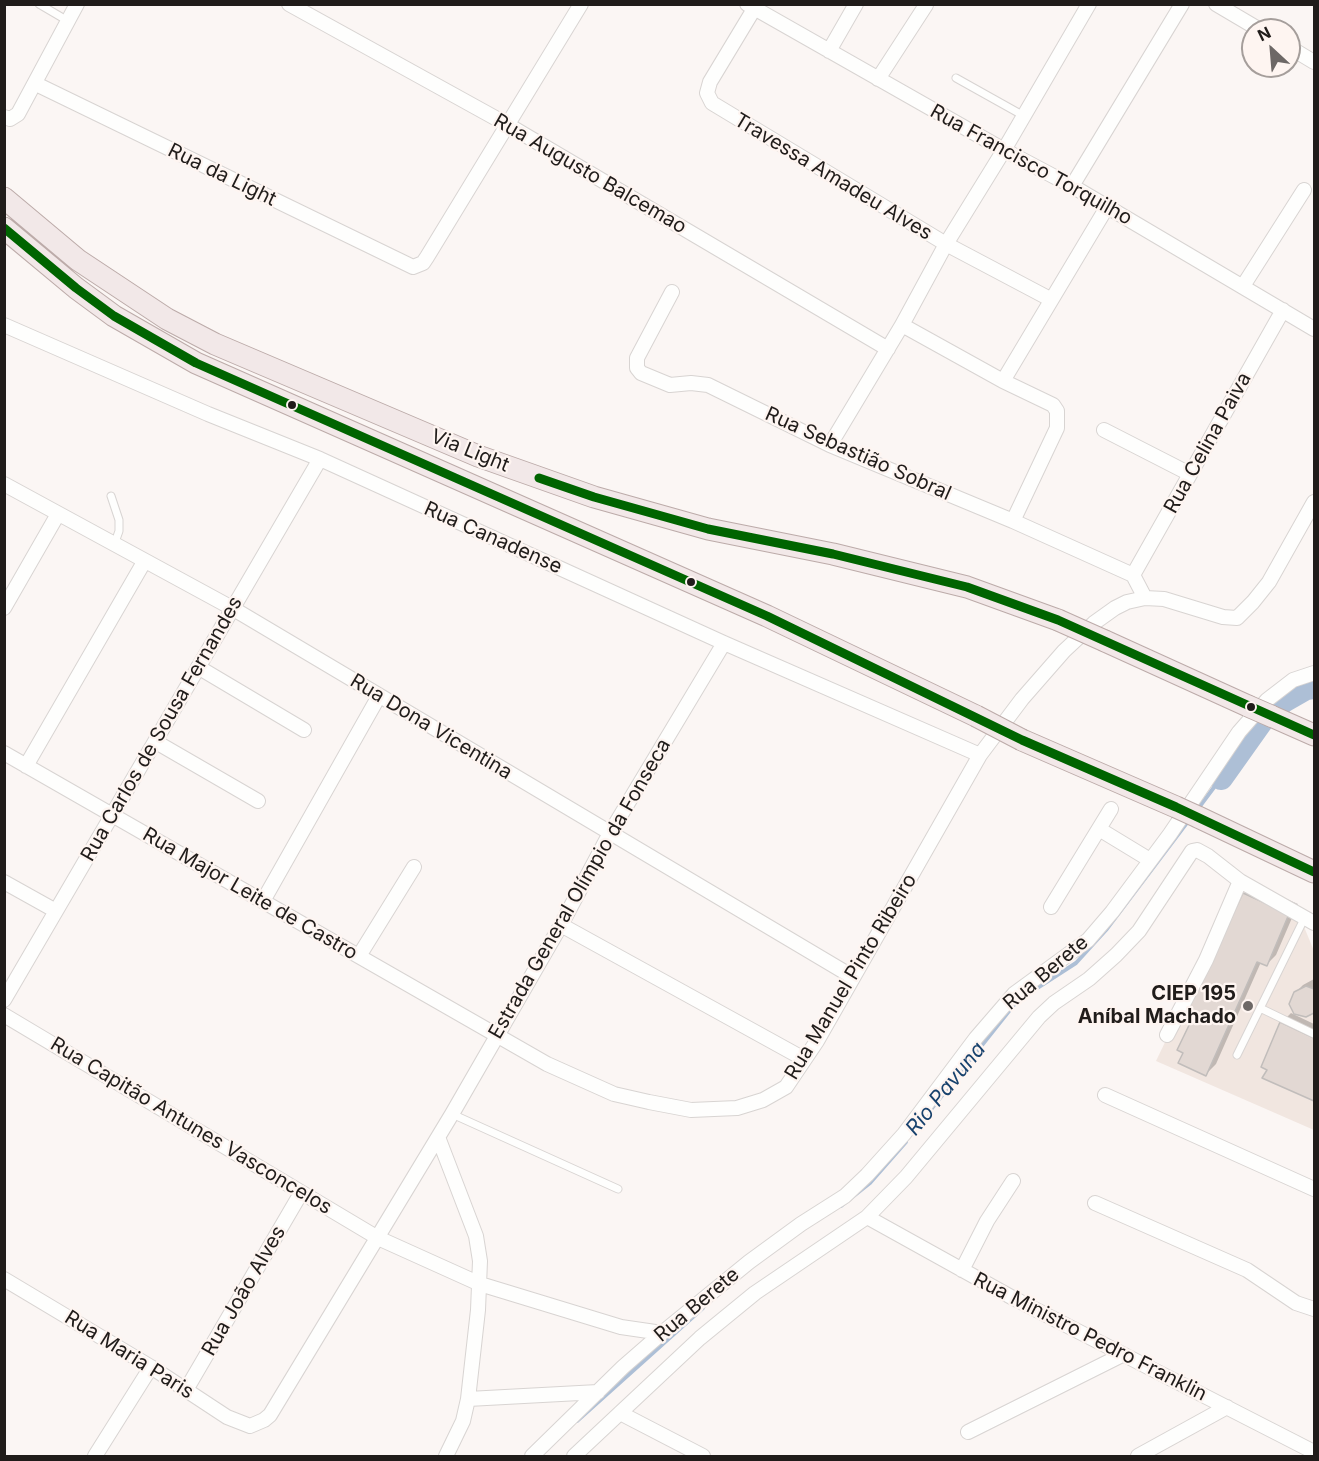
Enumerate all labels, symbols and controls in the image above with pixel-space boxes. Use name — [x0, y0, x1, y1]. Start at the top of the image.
north arrow — [1241, 18, 1301, 78]
text: N — [1254, 22, 1274, 45]
street label: Rua Francisco Torquilho — [926, 99, 1136, 231]
street label: Travessa Amadeu Alves — [730, 108, 936, 246]
street label: Rua Augusto Balcemao — [489, 109, 691, 239]
street label: Rua da Light — [164, 138, 280, 212]
street label: Rua Celina Paiva — [1159, 368, 1257, 518]
unlabelled marker — [286, 399, 298, 411]
street label: Rua Sebastião Sobral — [761, 402, 955, 506]
street label: Via Light — [427, 424, 513, 478]
street label: Rua Canadense — [420, 497, 566, 579]
unlabelled marker — [685, 576, 697, 588]
street label: Rua Carlos de Sousa Fernandes — [76, 592, 248, 866]
street label: Rua Dona Vicentina — [346, 669, 516, 785]
unlabelled marker — [1245, 701, 1257, 713]
street label: Estrada General Olímpio da Fonseca — [484, 735, 676, 1043]
street label: Rua Major Leite de Castro — [138, 823, 362, 965]
street label: Rua Manuel Pinto Ribeiro — [780, 870, 922, 1084]
street label: Rua Berete — [999, 931, 1093, 1015]
place label: CIEP 195 Aníbal Machado — [1078, 982, 1236, 1029]
marker: CIEP 195 Aníbal Machado — [1241, 999, 1255, 1013]
street label: Rua Capitão Antunes Vasconcelos — [46, 1032, 336, 1220]
water label: Rio Pavuna — [901, 1037, 991, 1141]
street label: Rua João Alves — [197, 1222, 291, 1360]
street label: Rua Berete — [650, 1263, 744, 1347]
street label: Rua Ministro Pedro Franklin — [969, 1268, 1211, 1406]
street label: Rua Maria Paris — [60, 1306, 198, 1404]

